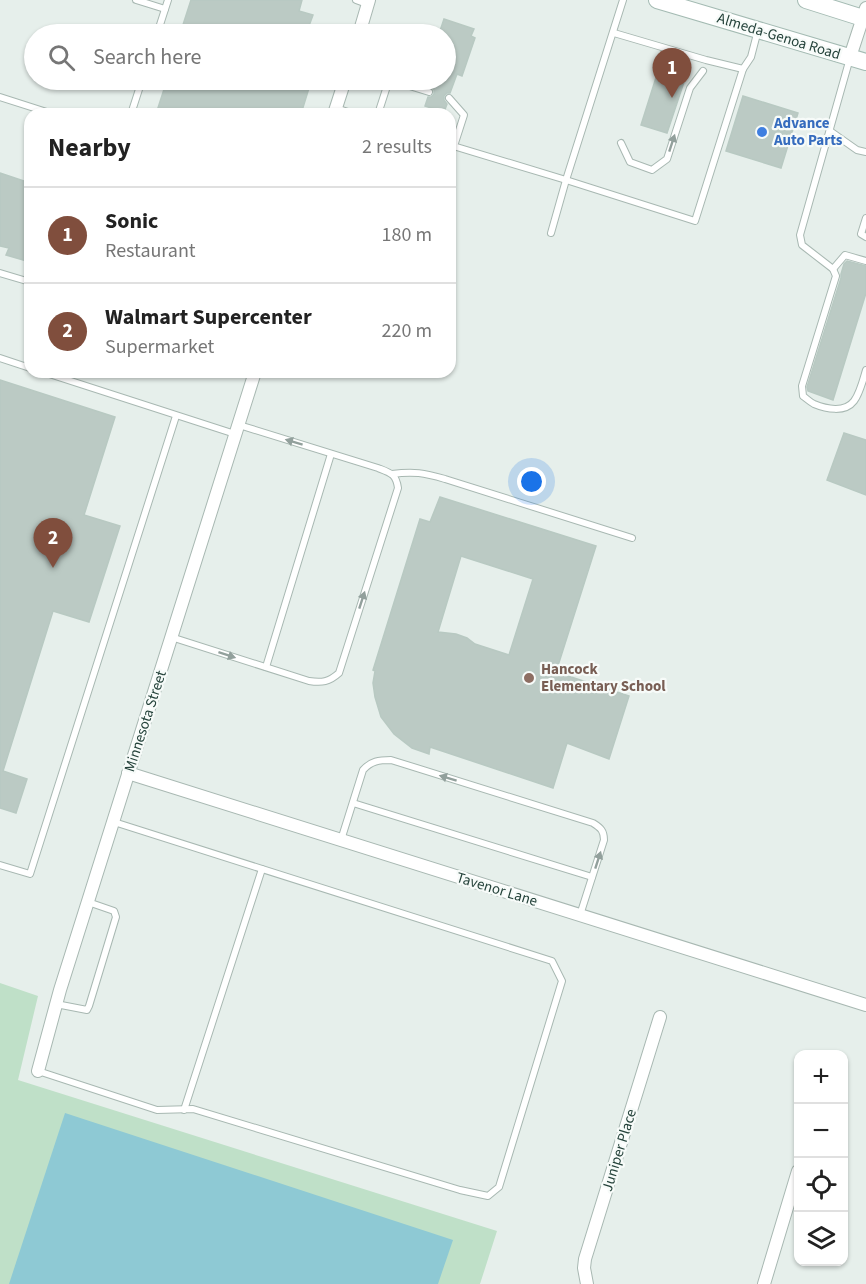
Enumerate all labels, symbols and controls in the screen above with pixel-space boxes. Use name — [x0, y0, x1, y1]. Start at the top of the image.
street label: Almeda-Genoa Road — [715, 8, 843, 65]
search box — [24, 24, 456, 90]
icon: search — [45, 41, 78, 74]
text: Search here — [93, 41, 201, 73]
pin: 1 — [652, 48, 692, 98]
place label: Advance Auto Parts — [773, 113, 843, 151]
marker: Advance Auto Parts — [755, 125, 769, 139]
text: Nearby — [48, 129, 131, 166]
text: 2 results — [362, 133, 432, 161]
one-way arrow — [668, 134, 678, 152]
text: Sonic — [105, 205, 158, 237]
text: 1 — [62, 221, 73, 249]
text: 180 m — [382, 221, 432, 249]
text: Restaurant — [105, 237, 196, 265]
text: Walmart Supercenter — [105, 301, 312, 333]
text: 2 — [62, 317, 73, 345]
text: 220 m — [382, 317, 432, 345]
text: Supermarket — [105, 333, 214, 361]
one-way arrow — [285, 437, 303, 446]
your location — [517, 467, 546, 496]
pin: 2 — [34, 518, 72, 568]
one-way arrow — [358, 591, 367, 609]
one-way arrow — [218, 650, 236, 660]
place label: Hancock Elementary School — [541, 659, 666, 697]
street label: Minnesota Street — [119, 668, 172, 775]
marker: Hancock Elementary School — [522, 671, 536, 685]
one-way arrow — [439, 772, 457, 782]
one-way arrow — [593, 851, 603, 869]
street label: Tavenor Lane — [454, 867, 540, 912]
map controls — [794, 1050, 848, 1266]
button: + — [794, 1050, 848, 1104]
button: − — [794, 1104, 848, 1158]
street label: Juniper Place — [597, 1106, 642, 1194]
button: locate — [794, 1158, 848, 1212]
button: layers — [794, 1212, 848, 1266]

